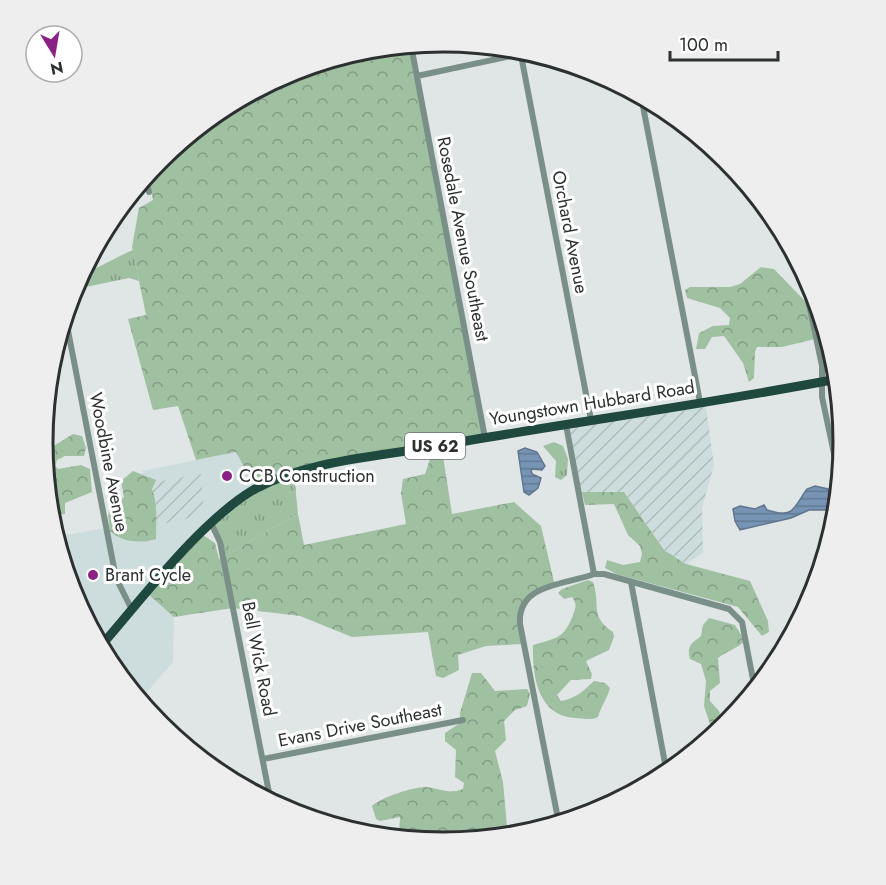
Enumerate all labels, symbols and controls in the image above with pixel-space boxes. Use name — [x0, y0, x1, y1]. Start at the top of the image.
north arrow — [24, 24, 84, 84]
scale bar — [670, 24, 778, 62]
text: 100 m — [679, 32, 728, 58]
text: N — [48, 56, 65, 81]
street label: Rosedale Avenue Southeast — [430, 134, 496, 344]
street label: Orchard Avenue — [545, 168, 595, 296]
street label: Youngstown Hubbard Road — [487, 374, 697, 432]
street label: Woodbine Avenue — [83, 390, 135, 534]
road number: US 62 — [405, 433, 465, 459]
place label: CCB Construction — [239, 463, 375, 489]
marker: CCB Construction — [220, 469, 234, 483]
place label: Brant Cycle — [105, 562, 191, 588]
marker: Brant Cycle — [86, 568, 100, 582]
street label: Bell Wick Road — [235, 599, 283, 719]
street label: Evans Drive Southeast — [276, 696, 445, 754]

